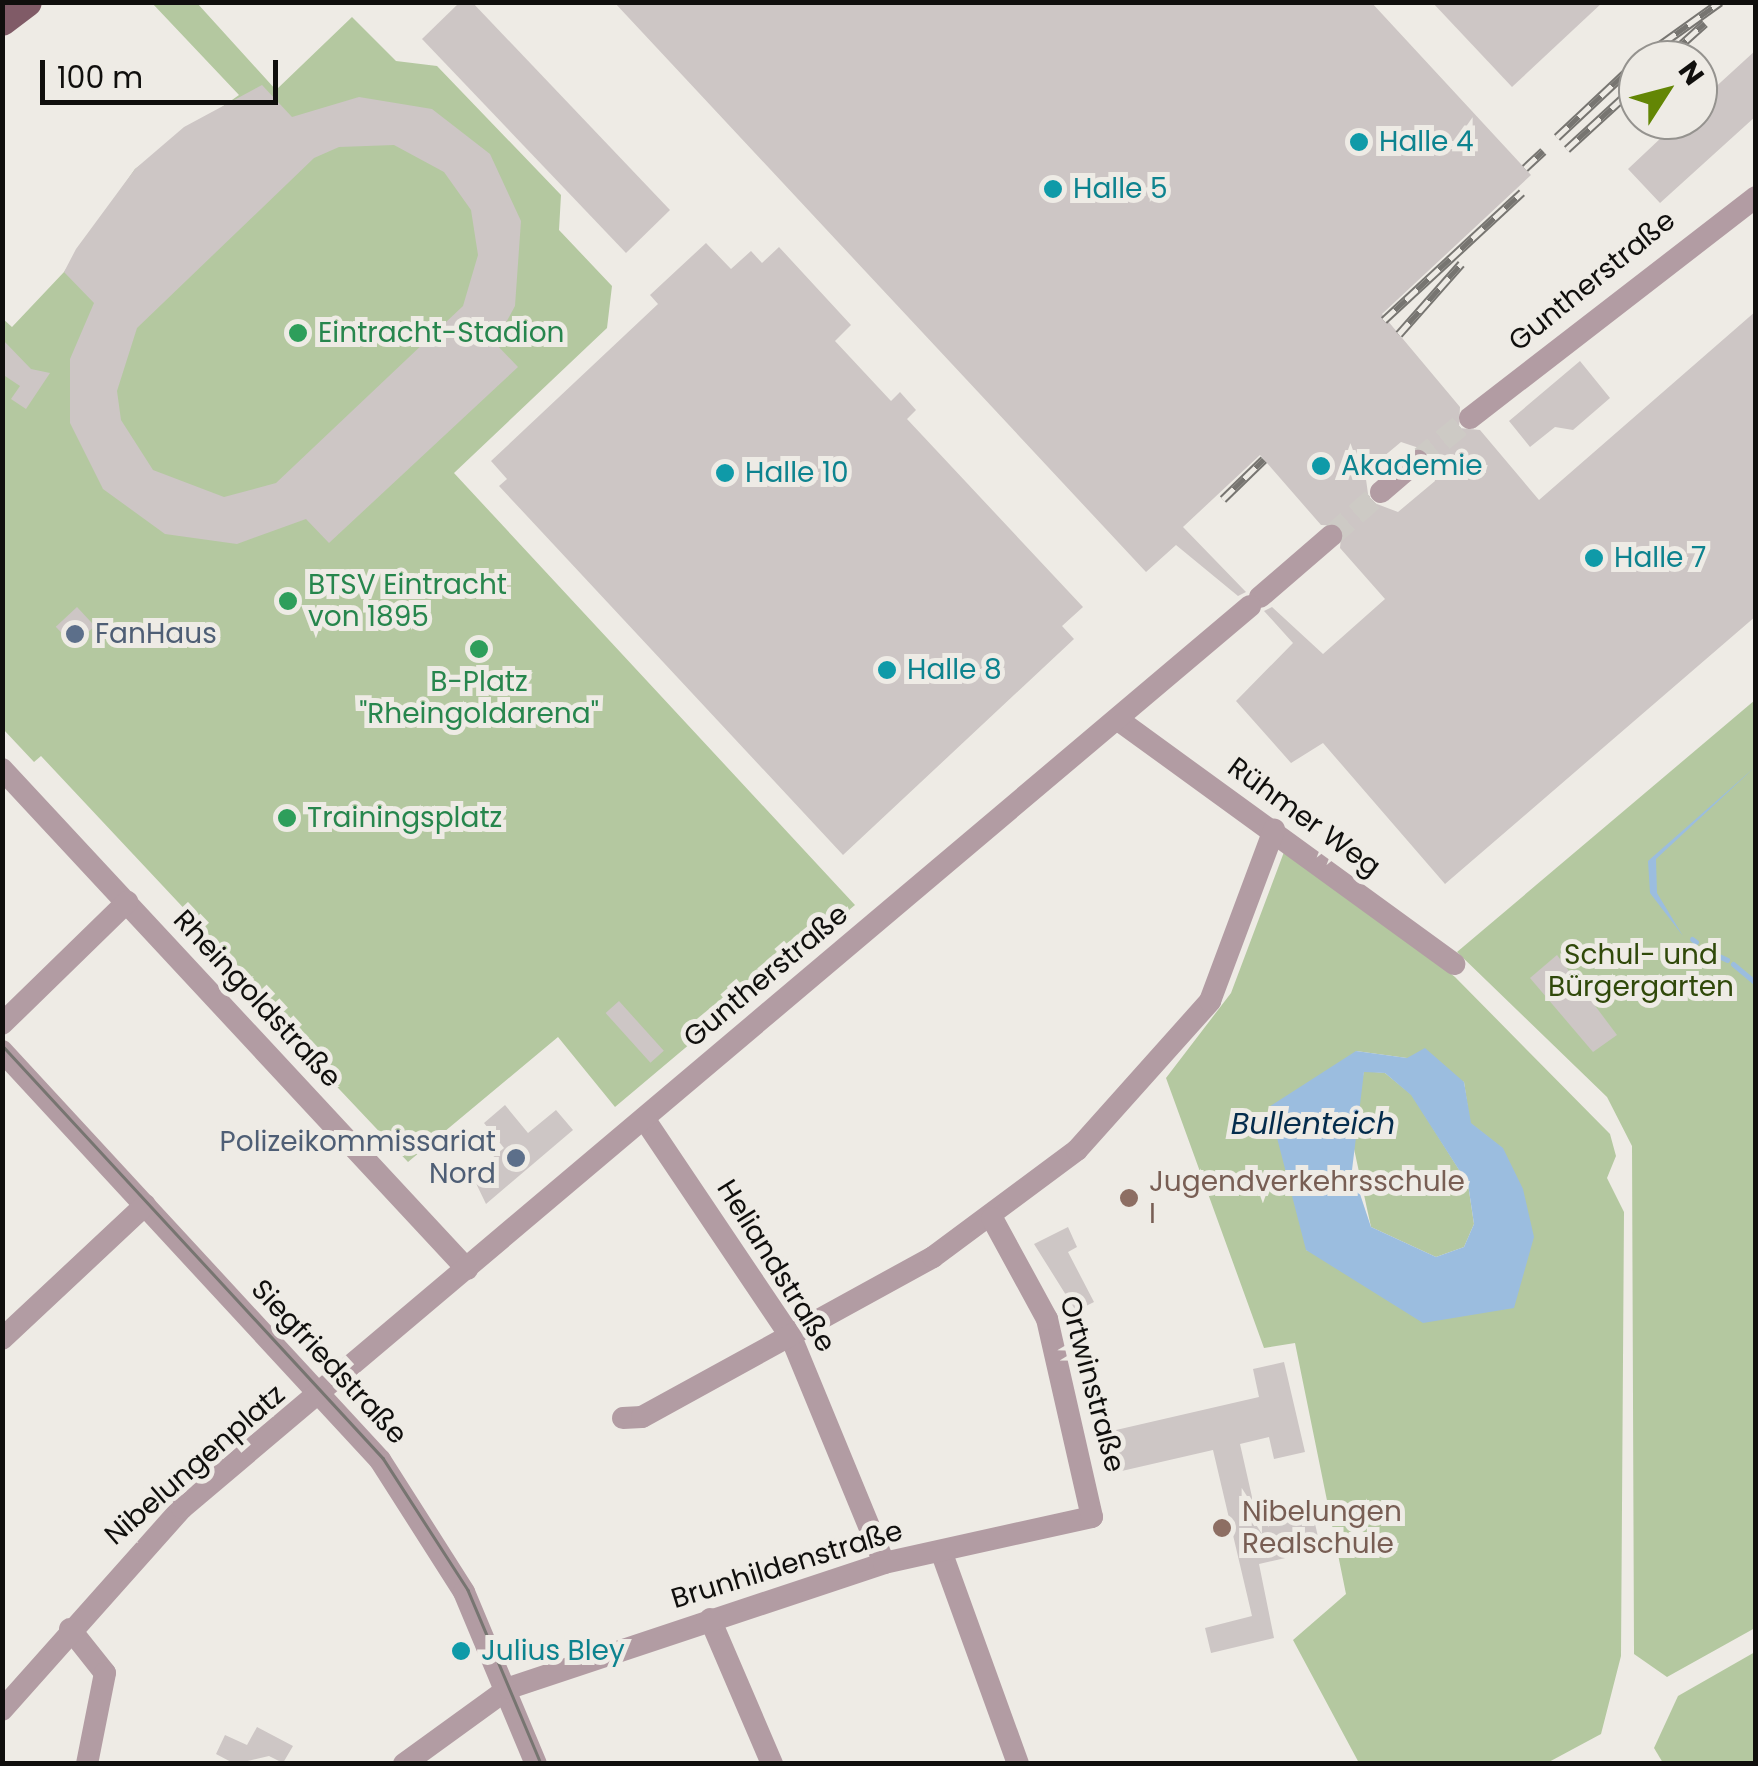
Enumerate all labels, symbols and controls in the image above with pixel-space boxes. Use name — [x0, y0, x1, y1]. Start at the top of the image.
scale bar — [45, 40, 282, 102]
north arrow — [1618, 40, 1718, 140]
text: N — [1669, 53, 1713, 93]
text: 100 m — [57, 56, 143, 99]
place label: Halle 4 — [1379, 125, 1474, 159]
marker: Halle 4 — [1348, 131, 1370, 153]
place label: Halle 5 — [1073, 172, 1167, 206]
marker: Halle 5 — [1042, 178, 1064, 200]
street label: Guntherstraße — [1502, 204, 1682, 358]
place label: Eintracht-Stadion — [318, 316, 564, 350]
marker: Eintracht-Stadion — [287, 322, 309, 344]
place label: Akademie — [1341, 449, 1483, 483]
marker: Akademie — [1310, 455, 1332, 477]
place label: Halle 10 — [745, 456, 848, 490]
marker: Halle 10 — [714, 462, 736, 484]
place label: Halle 7 — [1614, 541, 1706, 575]
marker: Halle 7 — [1583, 547, 1605, 569]
place label: BTSV Eintracht von 1895 — [308, 568, 507, 634]
marker: BTSV Eintracht von 1895 — [277, 590, 299, 612]
place label: FanHaus — [95, 617, 217, 651]
marker: FanHaus — [64, 623, 86, 645]
marker: B-Platz "Rheingoldarena" — [468, 638, 490, 660]
place label: Halle 8 — [907, 653, 1002, 687]
marker: Halle 8 — [876, 659, 898, 681]
place label: B-Platz "Rheingoldarena" — [359, 665, 599, 731]
street label: Rühmer Weg — [1221, 750, 1387, 884]
place label: Trainingsplatz — [307, 801, 502, 835]
marker: Trainingsplatz — [276, 807, 298, 829]
street label: Guntherstraße — [677, 898, 855, 1054]
street label: Rheingoldstraße — [166, 903, 348, 1095]
park label: Schul- und Bürgergarten — [1548, 938, 1734, 1004]
water label: Bullenteich — [1231, 1106, 1395, 1142]
place label: Polizeikommissariat Nord — [220, 1125, 496, 1191]
marker: Polizeikommissariat Nord — [505, 1147, 527, 1169]
place label: Jugendverkehrsschule I — [1149, 1165, 1465, 1231]
street label: Heliandstraße — [710, 1174, 842, 1358]
marker: Jugendverkehrsschule I — [1118, 1187, 1140, 1209]
street label: Siegfriedstraße — [244, 1273, 414, 1451]
street label: Ortwinstraße — [1052, 1292, 1132, 1476]
street label: Nibelungenplatz — [98, 1378, 292, 1552]
place label: Nibelungen Realschule — [1242, 1495, 1402, 1561]
street label: Brunhildenstraße — [667, 1514, 907, 1616]
marker: Nibelungen Realschule — [1211, 1517, 1233, 1539]
place label: Julius Bley — [481, 1634, 625, 1668]
marker: Julius Bley — [450, 1640, 472, 1662]

